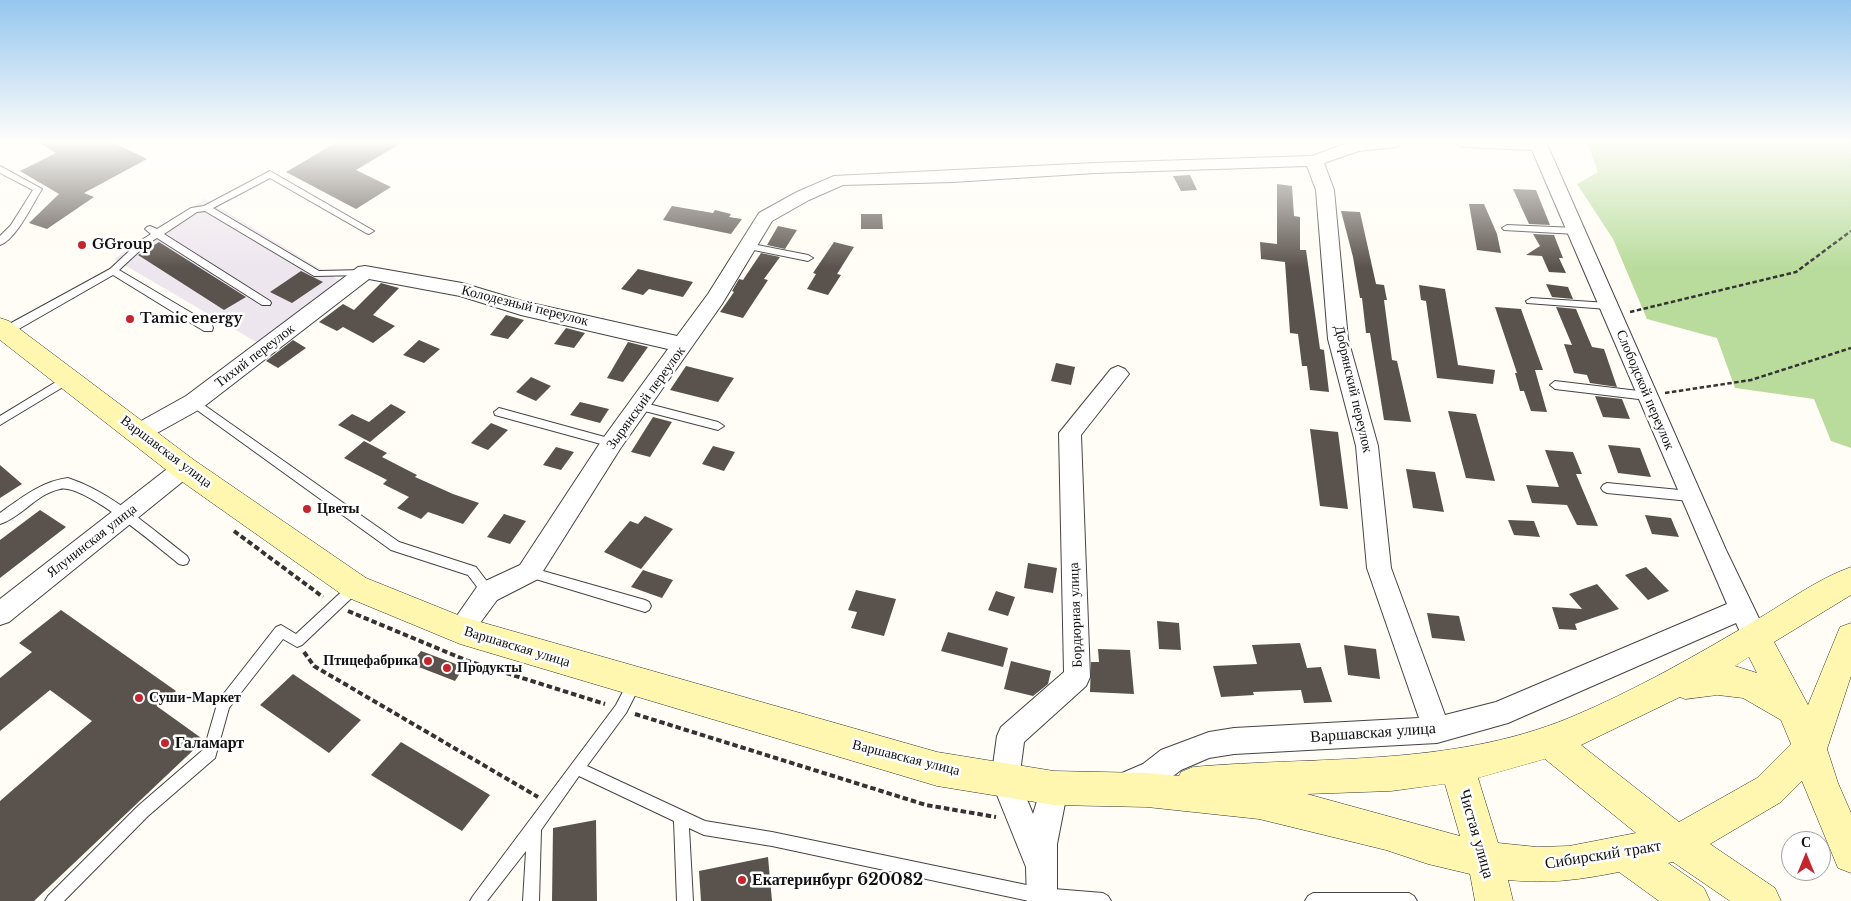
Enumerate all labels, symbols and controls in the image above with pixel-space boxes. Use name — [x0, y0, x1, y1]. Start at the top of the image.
place label: GGroup — [92, 237, 152, 253]
marker: GGroup — [76, 239, 88, 251]
street label: Колодезный переулок — [460, 282, 590, 330]
place label: Tamic energy — [140, 311, 242, 327]
marker: Tamic energy — [124, 313, 136, 325]
street label: Тихий переулок — [212, 321, 298, 391]
street label: Добрянский переулок — [1330, 324, 1376, 454]
street label: Слободской переулок — [1612, 327, 1678, 453]
street label: Зырянский переулок — [603, 343, 689, 453]
street label: Варшавская улица — [117, 412, 215, 492]
street label: Ялунинская улица — [44, 501, 140, 581]
place label: Цветы — [317, 501, 359, 517]
marker: Цветы — [301, 503, 313, 515]
street label: Бордюрная улица — [1066, 562, 1086, 668]
street label: Варшавская улица — [462, 623, 572, 671]
place label: Птицефабрика — [323, 653, 418, 669]
marker: Птицефабрика — [422, 655, 434, 667]
place label: Продукты — [457, 660, 522, 676]
marker: Продукты — [441, 662, 453, 674]
place label: Суши-Маркет — [149, 690, 241, 706]
marker: Суши-Маркет — [133, 692, 145, 704]
street label: Варшавская улица — [1310, 719, 1436, 747]
place label: Галамарт — [175, 733, 244, 753]
marker: Галамарт — [159, 737, 171, 749]
street label: Варшавская улица — [851, 737, 961, 779]
street label: Чистая улица — [1454, 787, 1498, 881]
north arrow — [1781, 831, 1831, 881]
text: С — [1801, 833, 1811, 851]
street label: Сибирский тракт — [1544, 836, 1662, 874]
place label: Екатеринбург 620082 — [752, 870, 923, 890]
marker: Екатеринбург 620082 — [736, 874, 748, 886]

